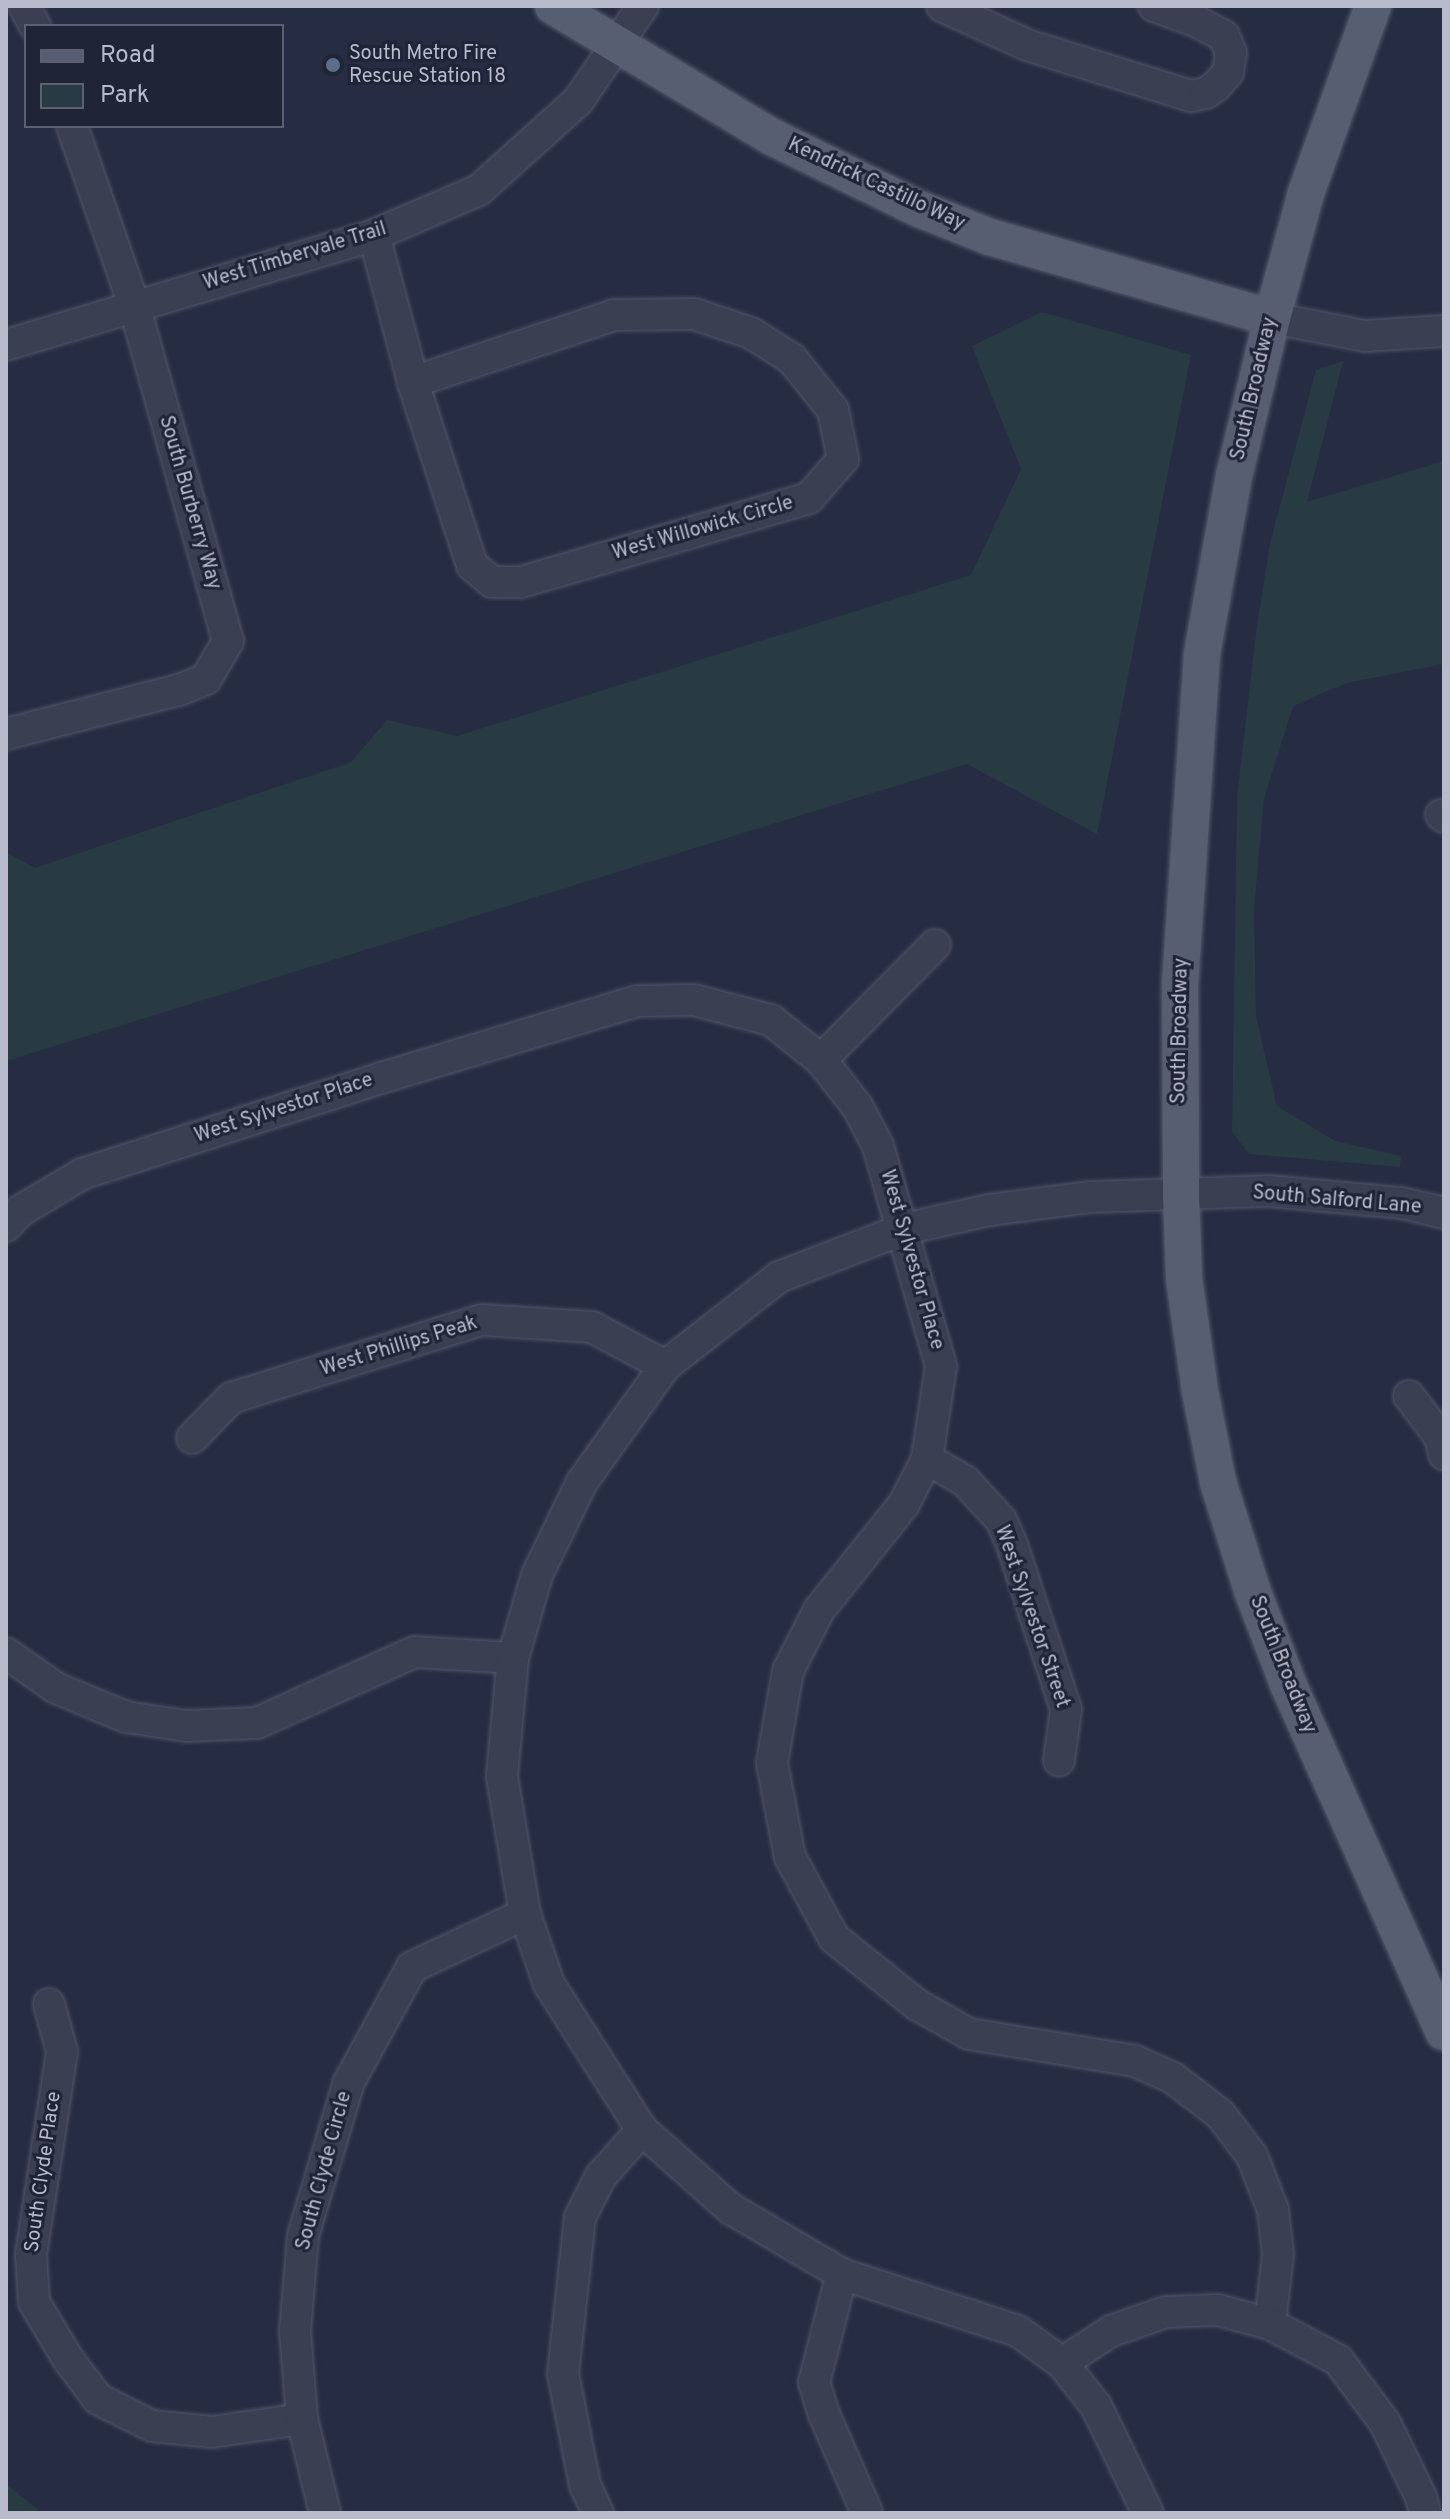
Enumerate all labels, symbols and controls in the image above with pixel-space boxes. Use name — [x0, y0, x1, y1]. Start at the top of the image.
legend — [24, 24, 284, 128]
text: Road — [100, 41, 156, 71]
place label: South Metro Fire Rescue Station 18 — [349, 42, 506, 89]
marker: South Metro Fire Rescue Station 18 — [324, 56, 342, 74]
text: Park — [100, 81, 150, 111]
street label: Kendrick Castillo Way — [783, 133, 969, 237]
street label: West Timbervale Trail — [200, 217, 390, 297]
street label: South Broadway — [1227, 315, 1283, 463]
street label: South Burberry Way — [153, 413, 225, 593]
street label: West Willowick Circle — [609, 492, 797, 566]
street label: South Broadway — [1168, 958, 1194, 1104]
street label: West Sylvestor Place — [192, 1069, 376, 1149]
street label: West Sylvestor Place — [874, 1167, 948, 1353]
street label: South Salford Lane — [1251, 1182, 1423, 1220]
street label: West Phillips Peak — [318, 1312, 480, 1382]
street label: West Sylvestor Street — [988, 1522, 1074, 1712]
street label: South Broadway — [1243, 1593, 1321, 1737]
street label: South Clyde Circle — [292, 2089, 358, 2253]
street label: South Clyde Place — [21, 2090, 67, 2254]

